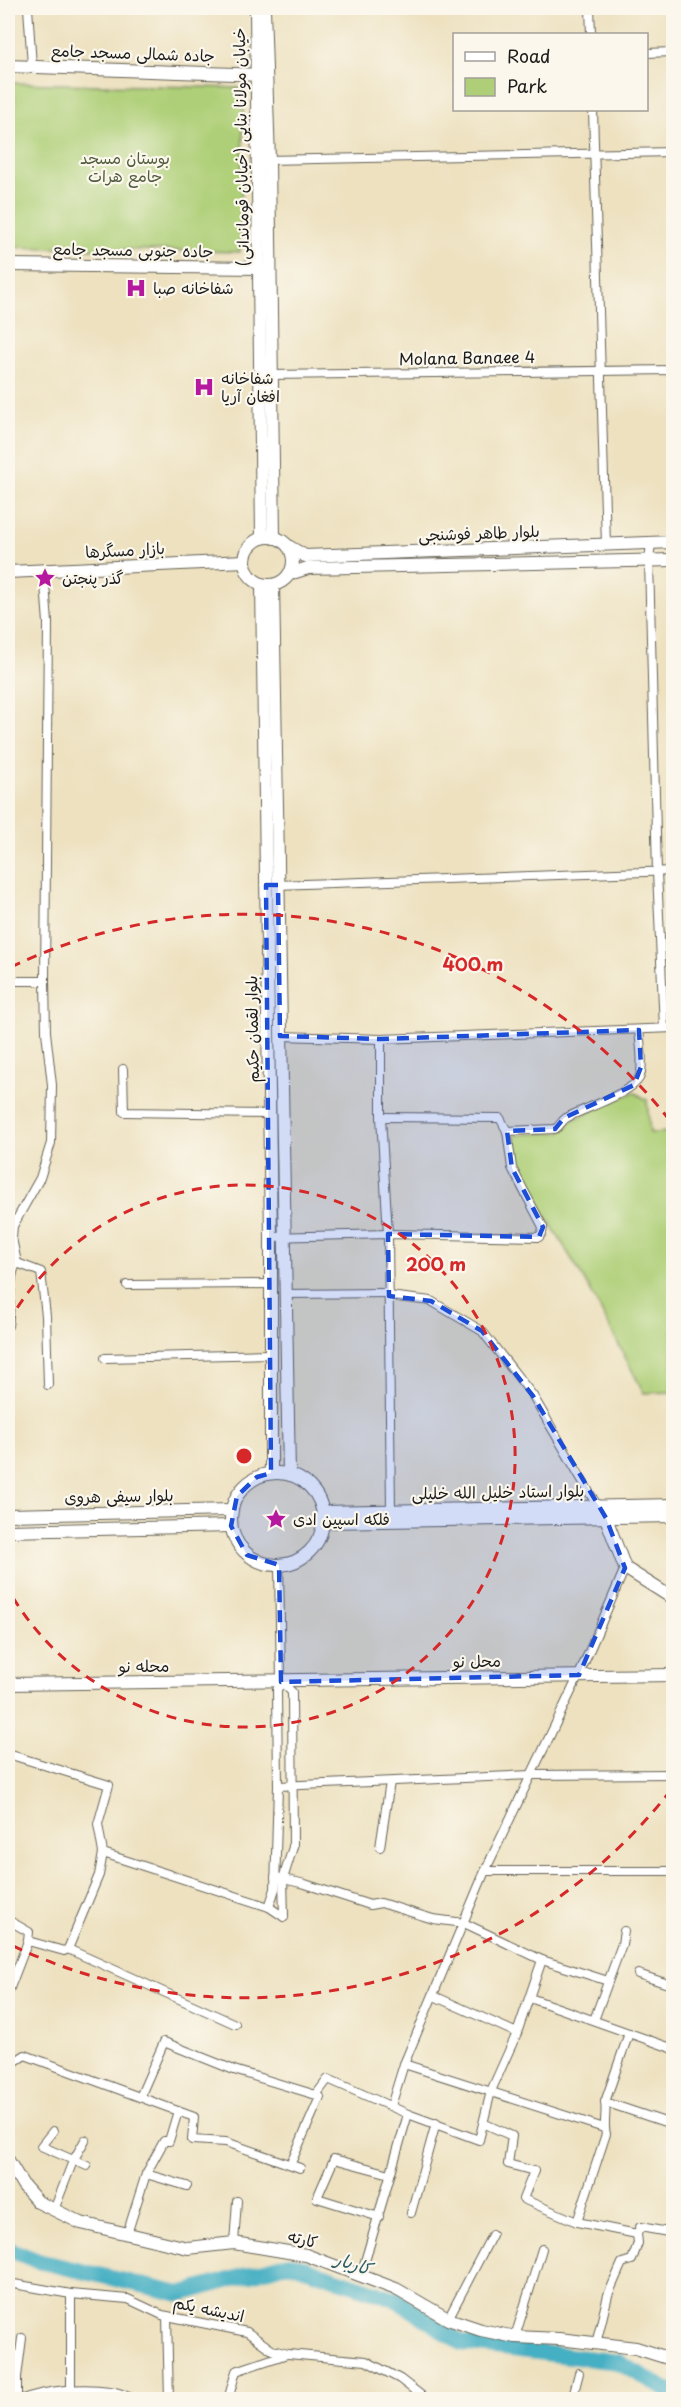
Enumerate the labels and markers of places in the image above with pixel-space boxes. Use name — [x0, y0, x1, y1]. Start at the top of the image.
place label: شفاخانه صبا — [153, 275, 234, 299]
hospital icon: شفاخانه صبا — [124, 276, 148, 300]
place label: شفاخانه افغان آریا — [221, 365, 280, 407]
hospital icon: شفاخانه افغان آریا — [192, 375, 216, 399]
place label: گذر پنجتن — [62, 565, 124, 589]
place icon: گذر پنجتن — [33, 566, 57, 590]
centre of rings — [234, 1446, 254, 1466]
place label: فلکه اسپین ادی — [293, 1506, 390, 1530]
place icon: فلکه اسپین ادی — [264, 1507, 288, 1531]

